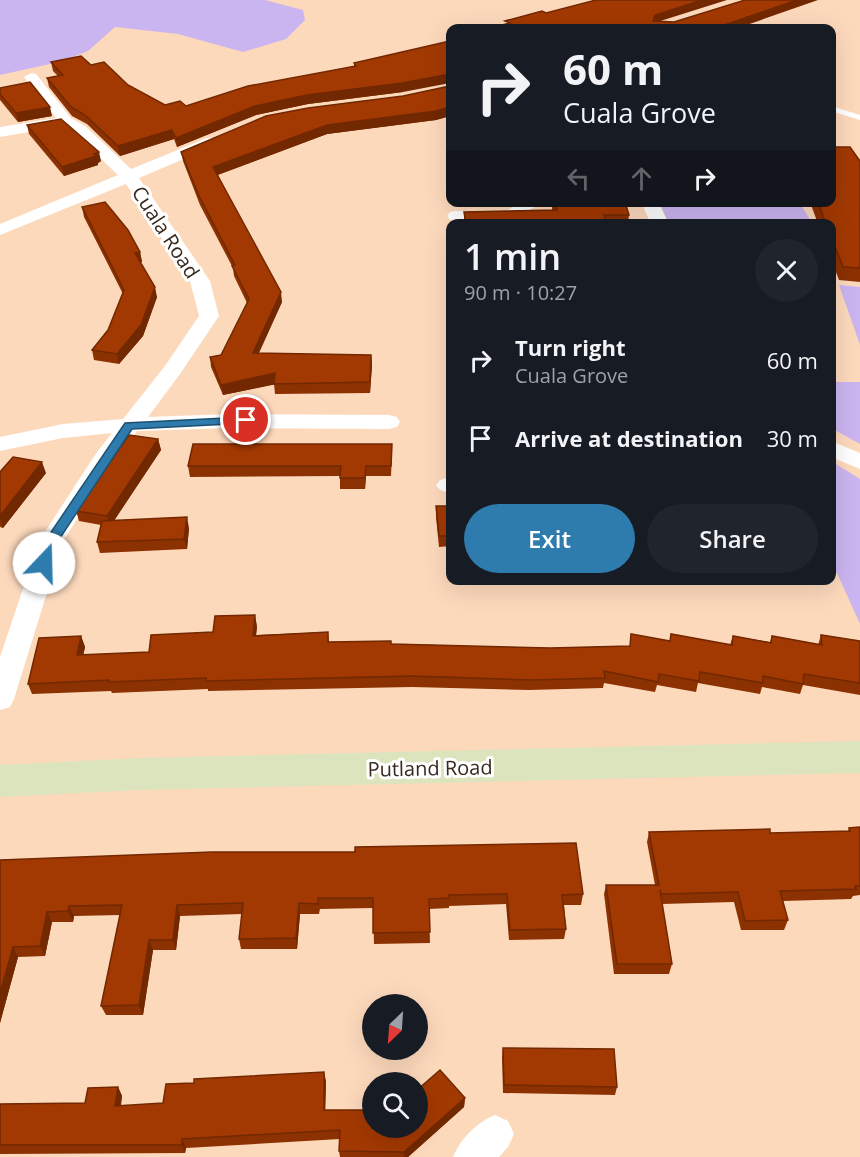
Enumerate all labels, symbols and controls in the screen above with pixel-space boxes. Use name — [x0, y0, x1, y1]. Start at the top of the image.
text: 60 m — [563, 40, 663, 97]
icon: right — [464, 48, 542, 126]
text: Cuala Grove — [563, 94, 716, 131]
icon: left — [562, 162, 595, 195]
icon: ahead — [625, 162, 658, 195]
icon: right — [688, 162, 721, 195]
street label: Cuala Road — [126, 181, 206, 283]
text: 1 min — [464, 232, 561, 281]
button: close — [755, 239, 818, 302]
text: 90 m · 10:27 — [464, 279, 577, 306]
text: Turn right — [515, 332, 626, 362]
icon: right — [464, 344, 497, 377]
text: 60 m — [767, 345, 818, 375]
text: Cuala Grove — [515, 362, 628, 389]
pin — [220, 394, 271, 445]
icon: arrive — [229, 403, 262, 436]
icon: arrive — [464, 422, 497, 455]
text: Arrive at destination — [515, 423, 743, 453]
text: 30 m — [767, 423, 818, 453]
button: Exit — [464, 504, 635, 573]
button: Share — [647, 504, 818, 573]
position arrow — [12, 531, 76, 595]
street label: Putland Road — [367, 753, 493, 783]
north arrow — [362, 994, 428, 1060]
map controls — [362, 994, 428, 1138]
button: search — [362, 1072, 428, 1138]

